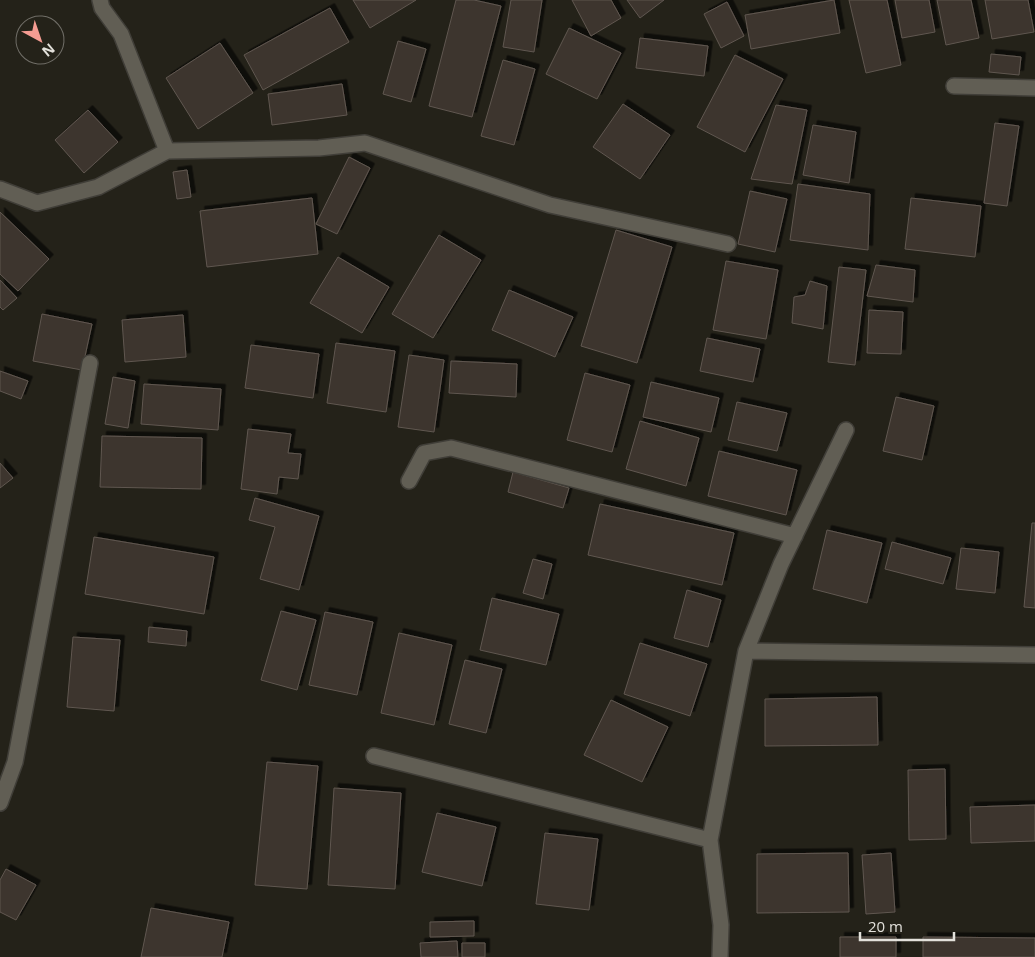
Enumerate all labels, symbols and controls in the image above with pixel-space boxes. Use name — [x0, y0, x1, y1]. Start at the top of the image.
north arrow — [15, 15, 65, 65]
text: N — [38, 39, 59, 61]
scale bar — [860, 910, 954, 942]
text: 20 m — [868, 916, 903, 936]

